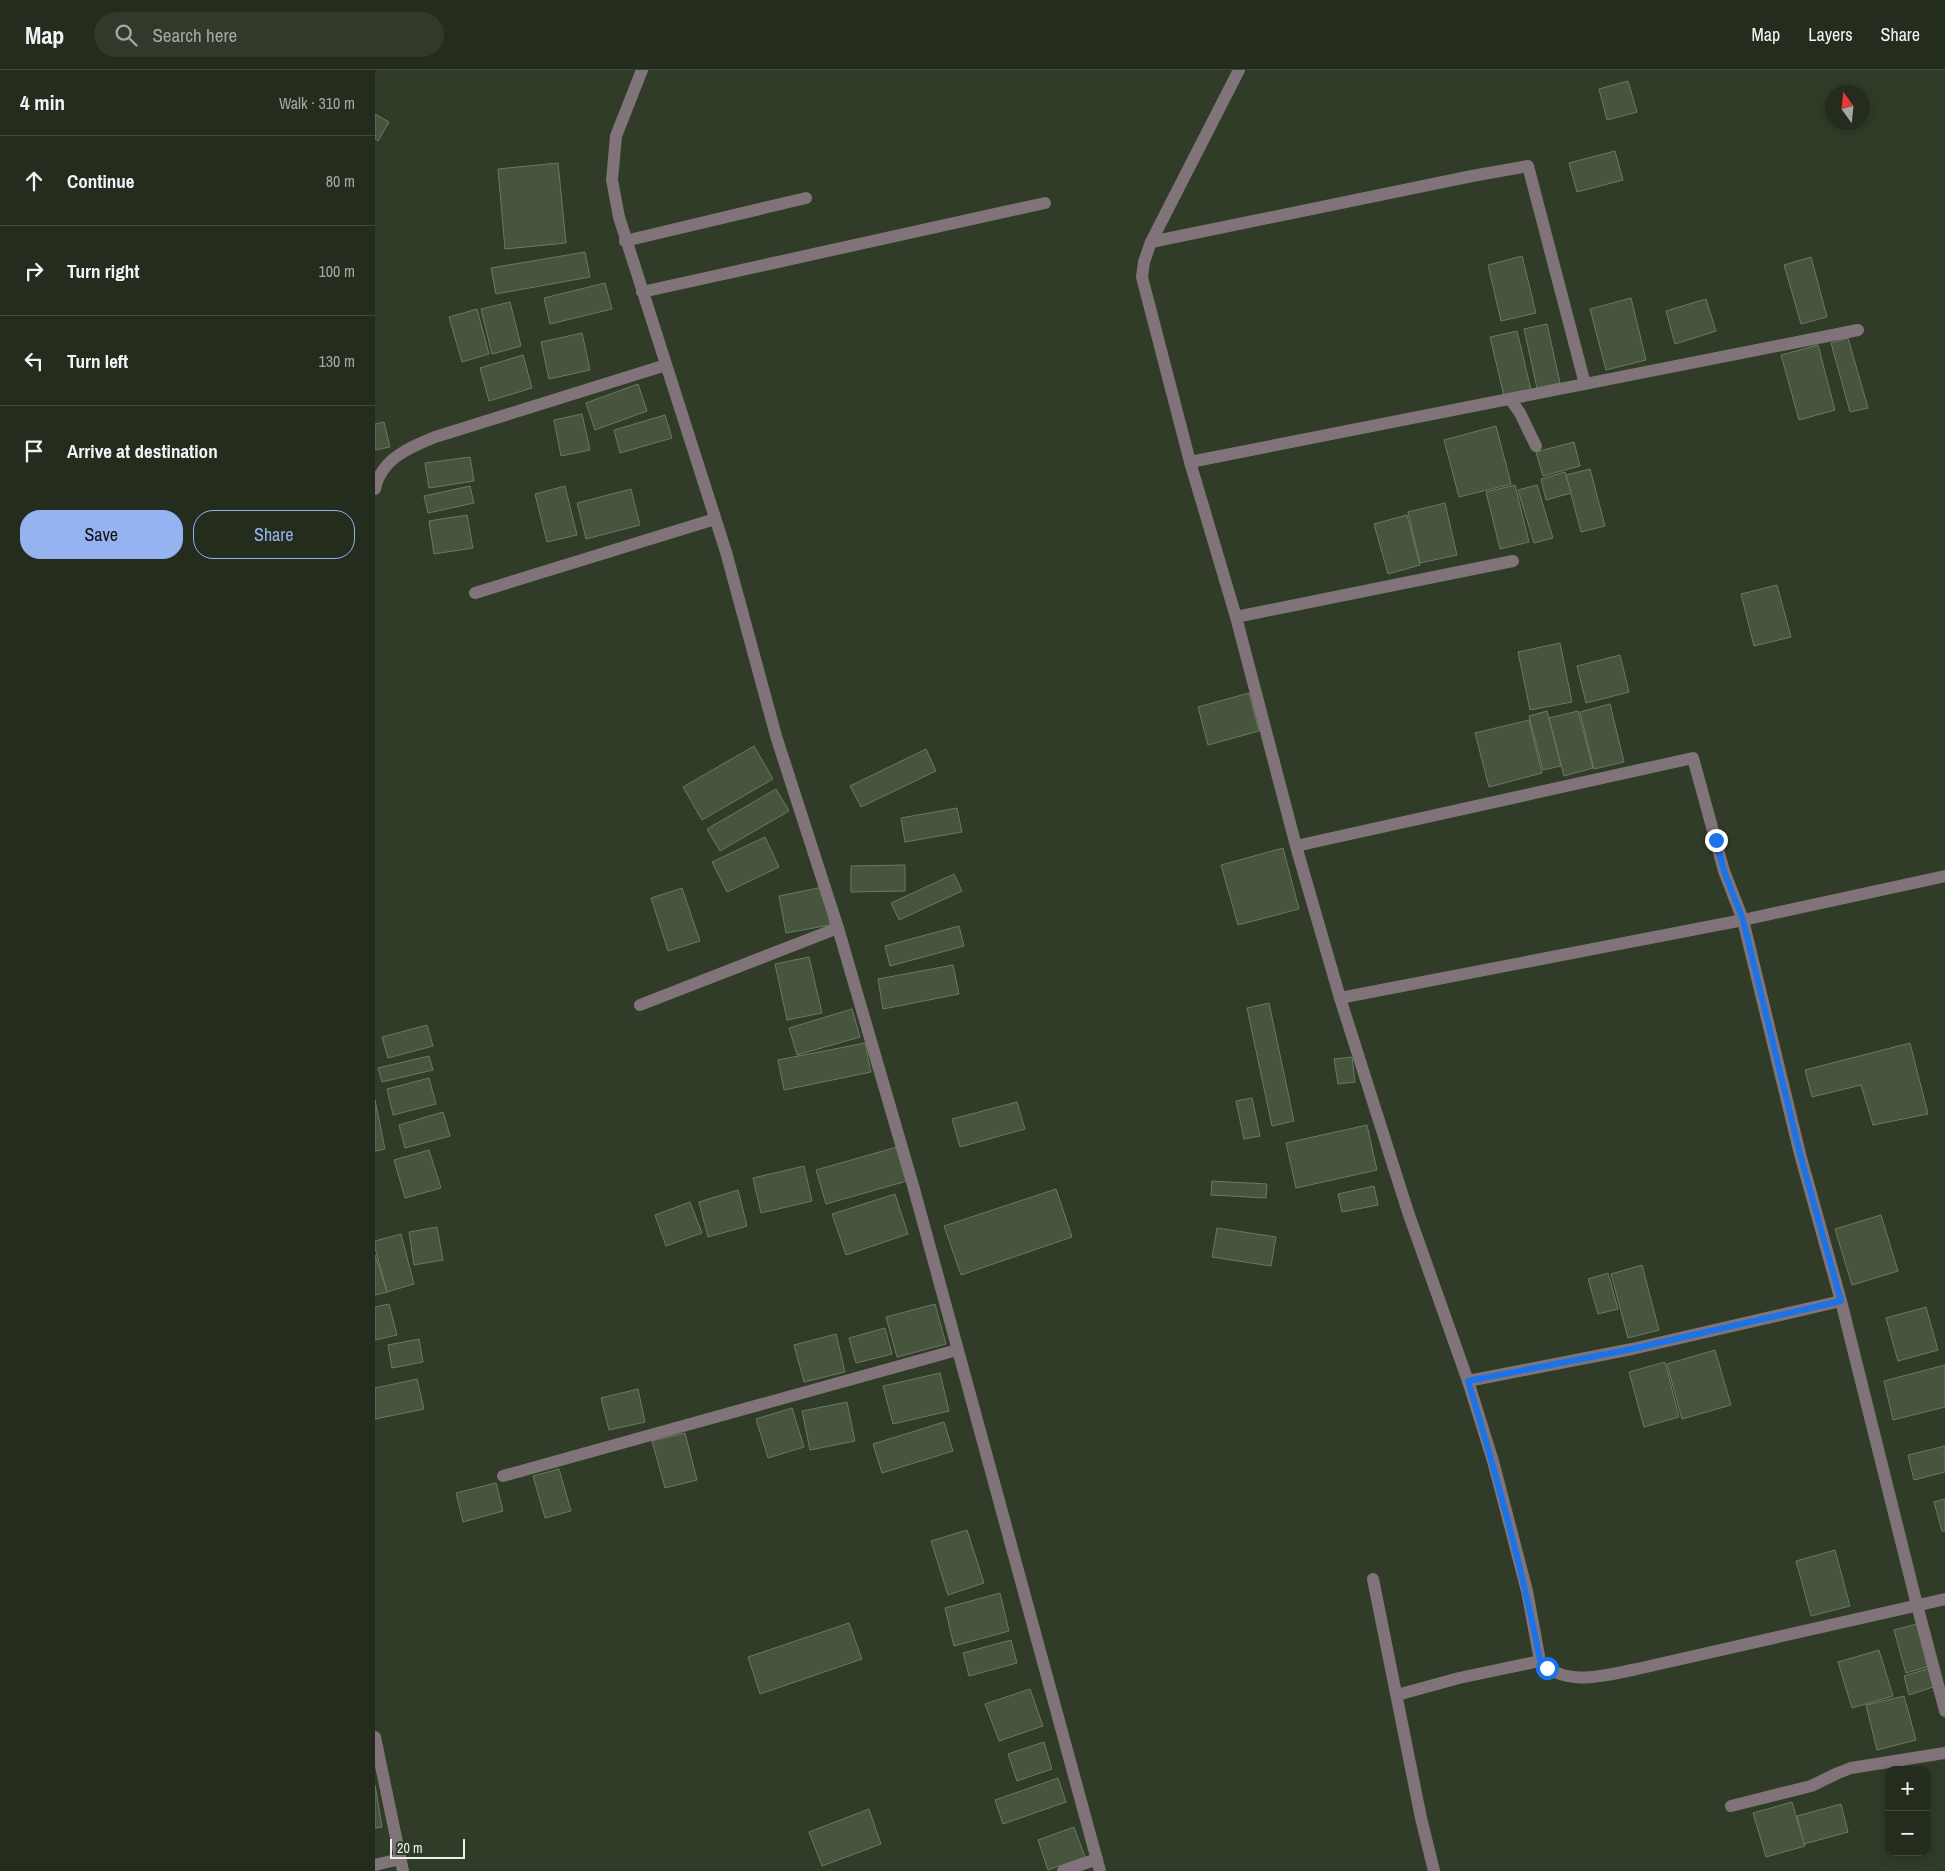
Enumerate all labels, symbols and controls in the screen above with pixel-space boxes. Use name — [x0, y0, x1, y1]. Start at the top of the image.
search box — [94, 12, 444, 57]
text: Map — [25, 19, 64, 51]
icon: search — [112, 21, 140, 49]
text: Search here — [152, 22, 237, 48]
text: Map — [1752, 22, 1780, 47]
text: Layers — [1808, 22, 1853, 47]
text: Share — [1881, 22, 1920, 47]
north arrow — [1825, 85, 1870, 130]
text: 4 min — [20, 88, 65, 117]
text: Walk · 310 m — [279, 92, 355, 114]
icon: ahead — [20, 167, 48, 195]
text: Continue — [67, 168, 135, 194]
text: 80 m — [326, 170, 355, 192]
icon: right — [20, 257, 48, 285]
text: Turn right — [67, 258, 139, 284]
text: 100 m — [319, 260, 355, 282]
icon: left — [20, 347, 48, 375]
text: Turn left — [67, 348, 128, 374]
text: 130 m — [319, 350, 355, 372]
icon: arrive — [20, 437, 48, 465]
text: Arrive at destination — [67, 438, 218, 464]
button: Save — [20, 510, 183, 559]
button: Share — [193, 510, 355, 559]
route end — [1705, 829, 1728, 852]
route start — [1536, 1657, 1559, 1680]
map controls — [1885, 1766, 1930, 1856]
button: + — [1885, 1766, 1930, 1811]
button: − — [1885, 1811, 1930, 1856]
scale bar — [390, 1836, 465, 1859]
text: 20 m — [397, 1839, 423, 1857]

